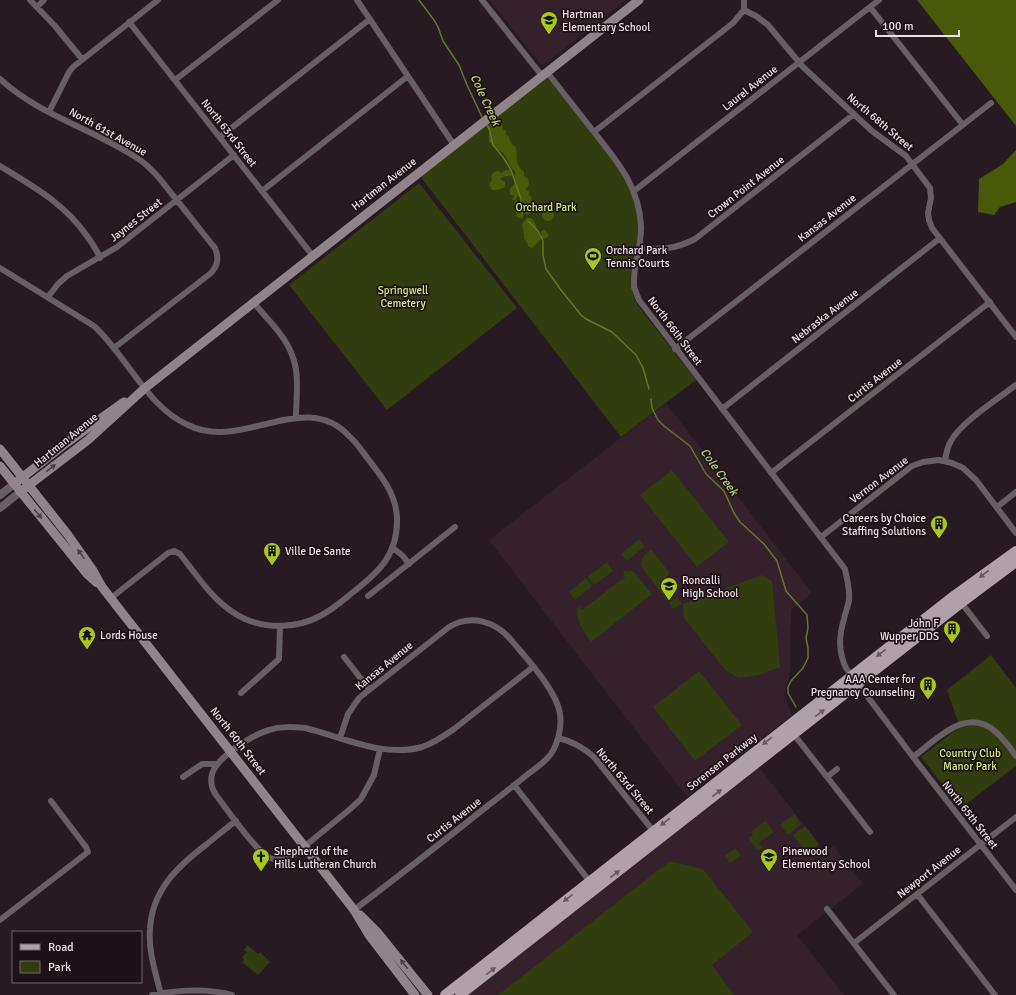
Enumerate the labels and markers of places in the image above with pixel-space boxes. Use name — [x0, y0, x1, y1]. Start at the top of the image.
place label: Hartman Elementary School — [562, 8, 650, 34]
school or university icon: Hartman Elementary School — [539, 10, 559, 35]
place label: Orchard Park Tennis Courts — [606, 244, 670, 270]
sports icon: Orchard Park Tennis Courts — [583, 246, 603, 271]
place label: Careers by Choice Staffing Solutions — [842, 512, 926, 538]
building icon: Careers by Choice Staffing Solutions — [929, 514, 949, 539]
building icon: Ville De Sante — [262, 541, 282, 566]
place label: Ville De Sante — [285, 545, 350, 558]
place label: Roncalli High School — [682, 574, 739, 600]
school or university icon: Roncalli High School — [659, 576, 679, 601]
place label: John F Wupper DDS — [880, 617, 939, 643]
building icon: John F Wupper DDS — [942, 619, 962, 644]
temple icon: Lords House — [77, 625, 97, 650]
place label: Lords House — [100, 629, 158, 642]
place label: AAA Center for Pregnancy Counseling — [811, 673, 915, 699]
building icon: AAA Center for Pregnancy Counseling — [918, 675, 938, 700]
place label: Shepherd of the Hills Lutheran Church — [274, 845, 376, 871]
place label: Pinewood Elementary School — [782, 845, 870, 871]
church icon: Shepherd of the Hills Lutheran Church — [251, 847, 271, 872]
school or university icon: Pinewood Elementary School — [759, 847, 779, 872]

